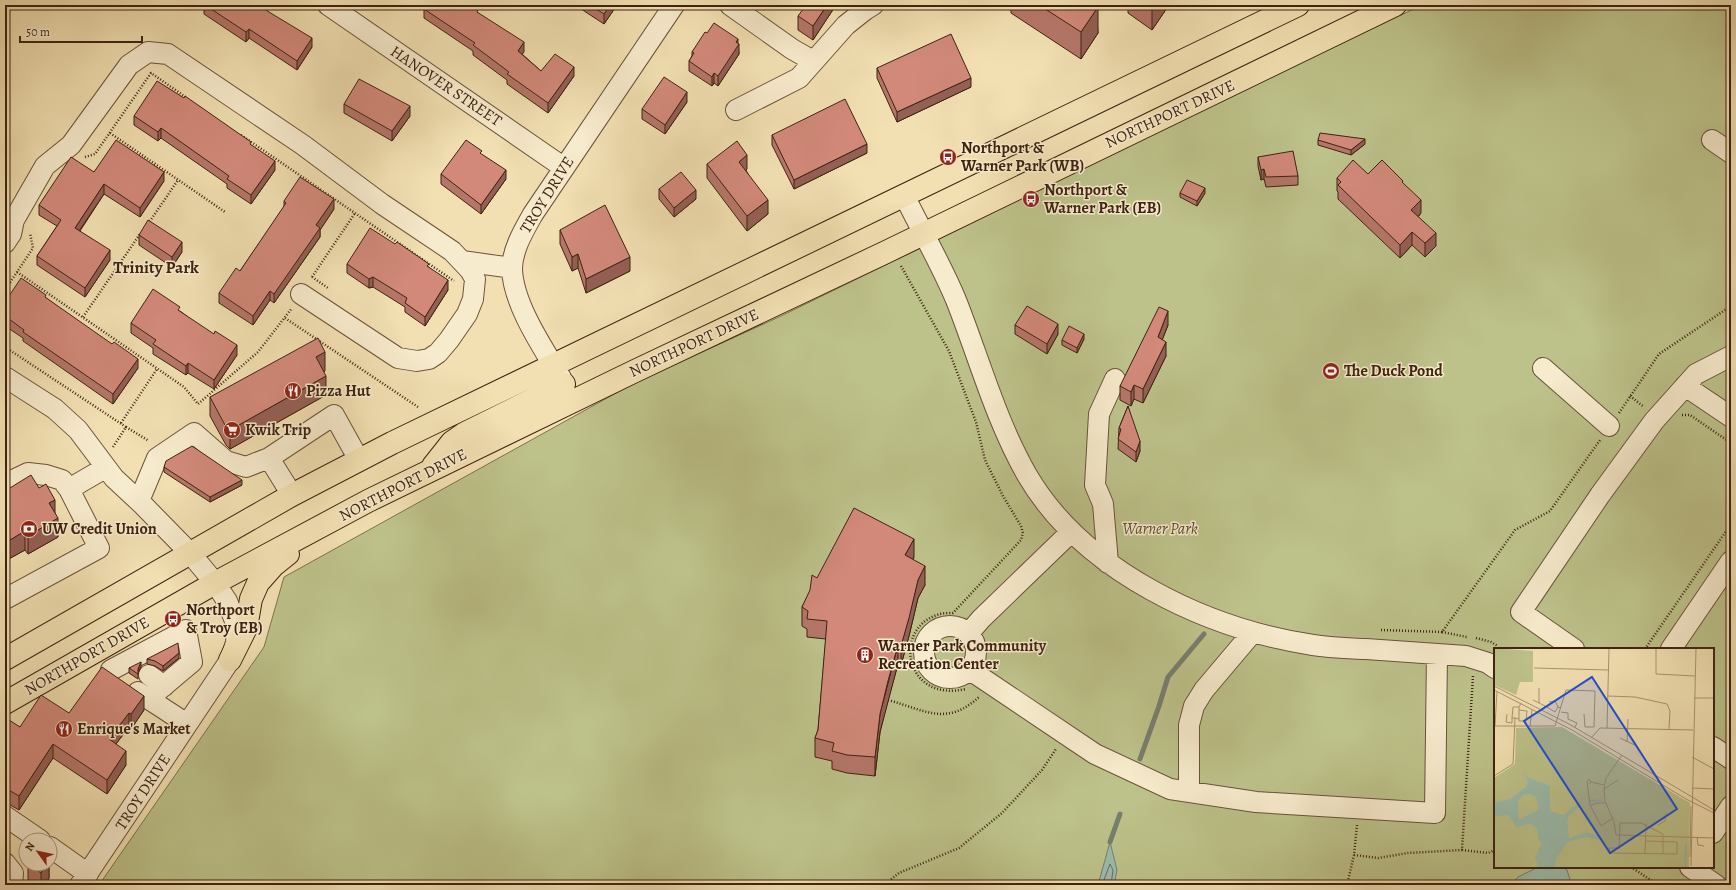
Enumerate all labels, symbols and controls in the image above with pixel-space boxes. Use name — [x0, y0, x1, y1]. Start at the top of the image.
scale bar — [20, 18, 142, 44]
text: 50 m — [26, 24, 50, 40]
street label: HANOVER STREET — [386, 40, 506, 132]
street label: NORTHPORT DRIVE — [1102, 74, 1238, 154]
place label: Northport & Warner Park (WB) — [960, 137, 1084, 177]
bus stop icon: Northport & Warner Park (WB) — [938, 147, 958, 167]
street label: TROY DRIVE — [515, 152, 579, 238]
place label: Northport & Warner Park (EB) — [1043, 179, 1161, 219]
bus stop icon: Northport & Warner Park (EB) — [1021, 189, 1041, 209]
district label: Trinity Park — [113, 256, 199, 279]
street label: NORTHPORT DRIVE — [626, 303, 762, 383]
place label: The Duck Pond — [1344, 360, 1443, 382]
sports icon: The Duck Pond — [1321, 361, 1341, 381]
place label: Pizza Hut — [306, 380, 372, 402]
restaurant icon: Pizza Hut — [283, 381, 303, 401]
place label: Kwik Trip — [245, 419, 312, 441]
supermarket icon: Kwik Trip — [222, 420, 242, 440]
street label: NORTHPORT DRIVE — [335, 443, 471, 527]
place label: UW Credit Union — [42, 518, 157, 540]
park label: Warner Park — [1122, 518, 1198, 540]
bank icon: UW Credit Union — [19, 519, 39, 539]
place label: Northport & Troy (EB) — [186, 599, 263, 639]
bus stop icon: Northport & Troy (EB) — [163, 609, 183, 629]
street label: NORTHPORT DRIVE — [21, 611, 153, 701]
place label: Warner Park Community Recreation Center — [877, 635, 1047, 675]
building icon: Warner Park Community Recreation Center — [855, 645, 875, 665]
inset map — [1494, 648, 1714, 868]
place label: Enrique's Market — [77, 718, 191, 740]
restaurant icon: Enrique's Market — [54, 719, 74, 739]
street label: TROY DRIVE — [110, 750, 176, 834]
north arrow — [18, 832, 58, 872]
text: N — [22, 839, 39, 854]

